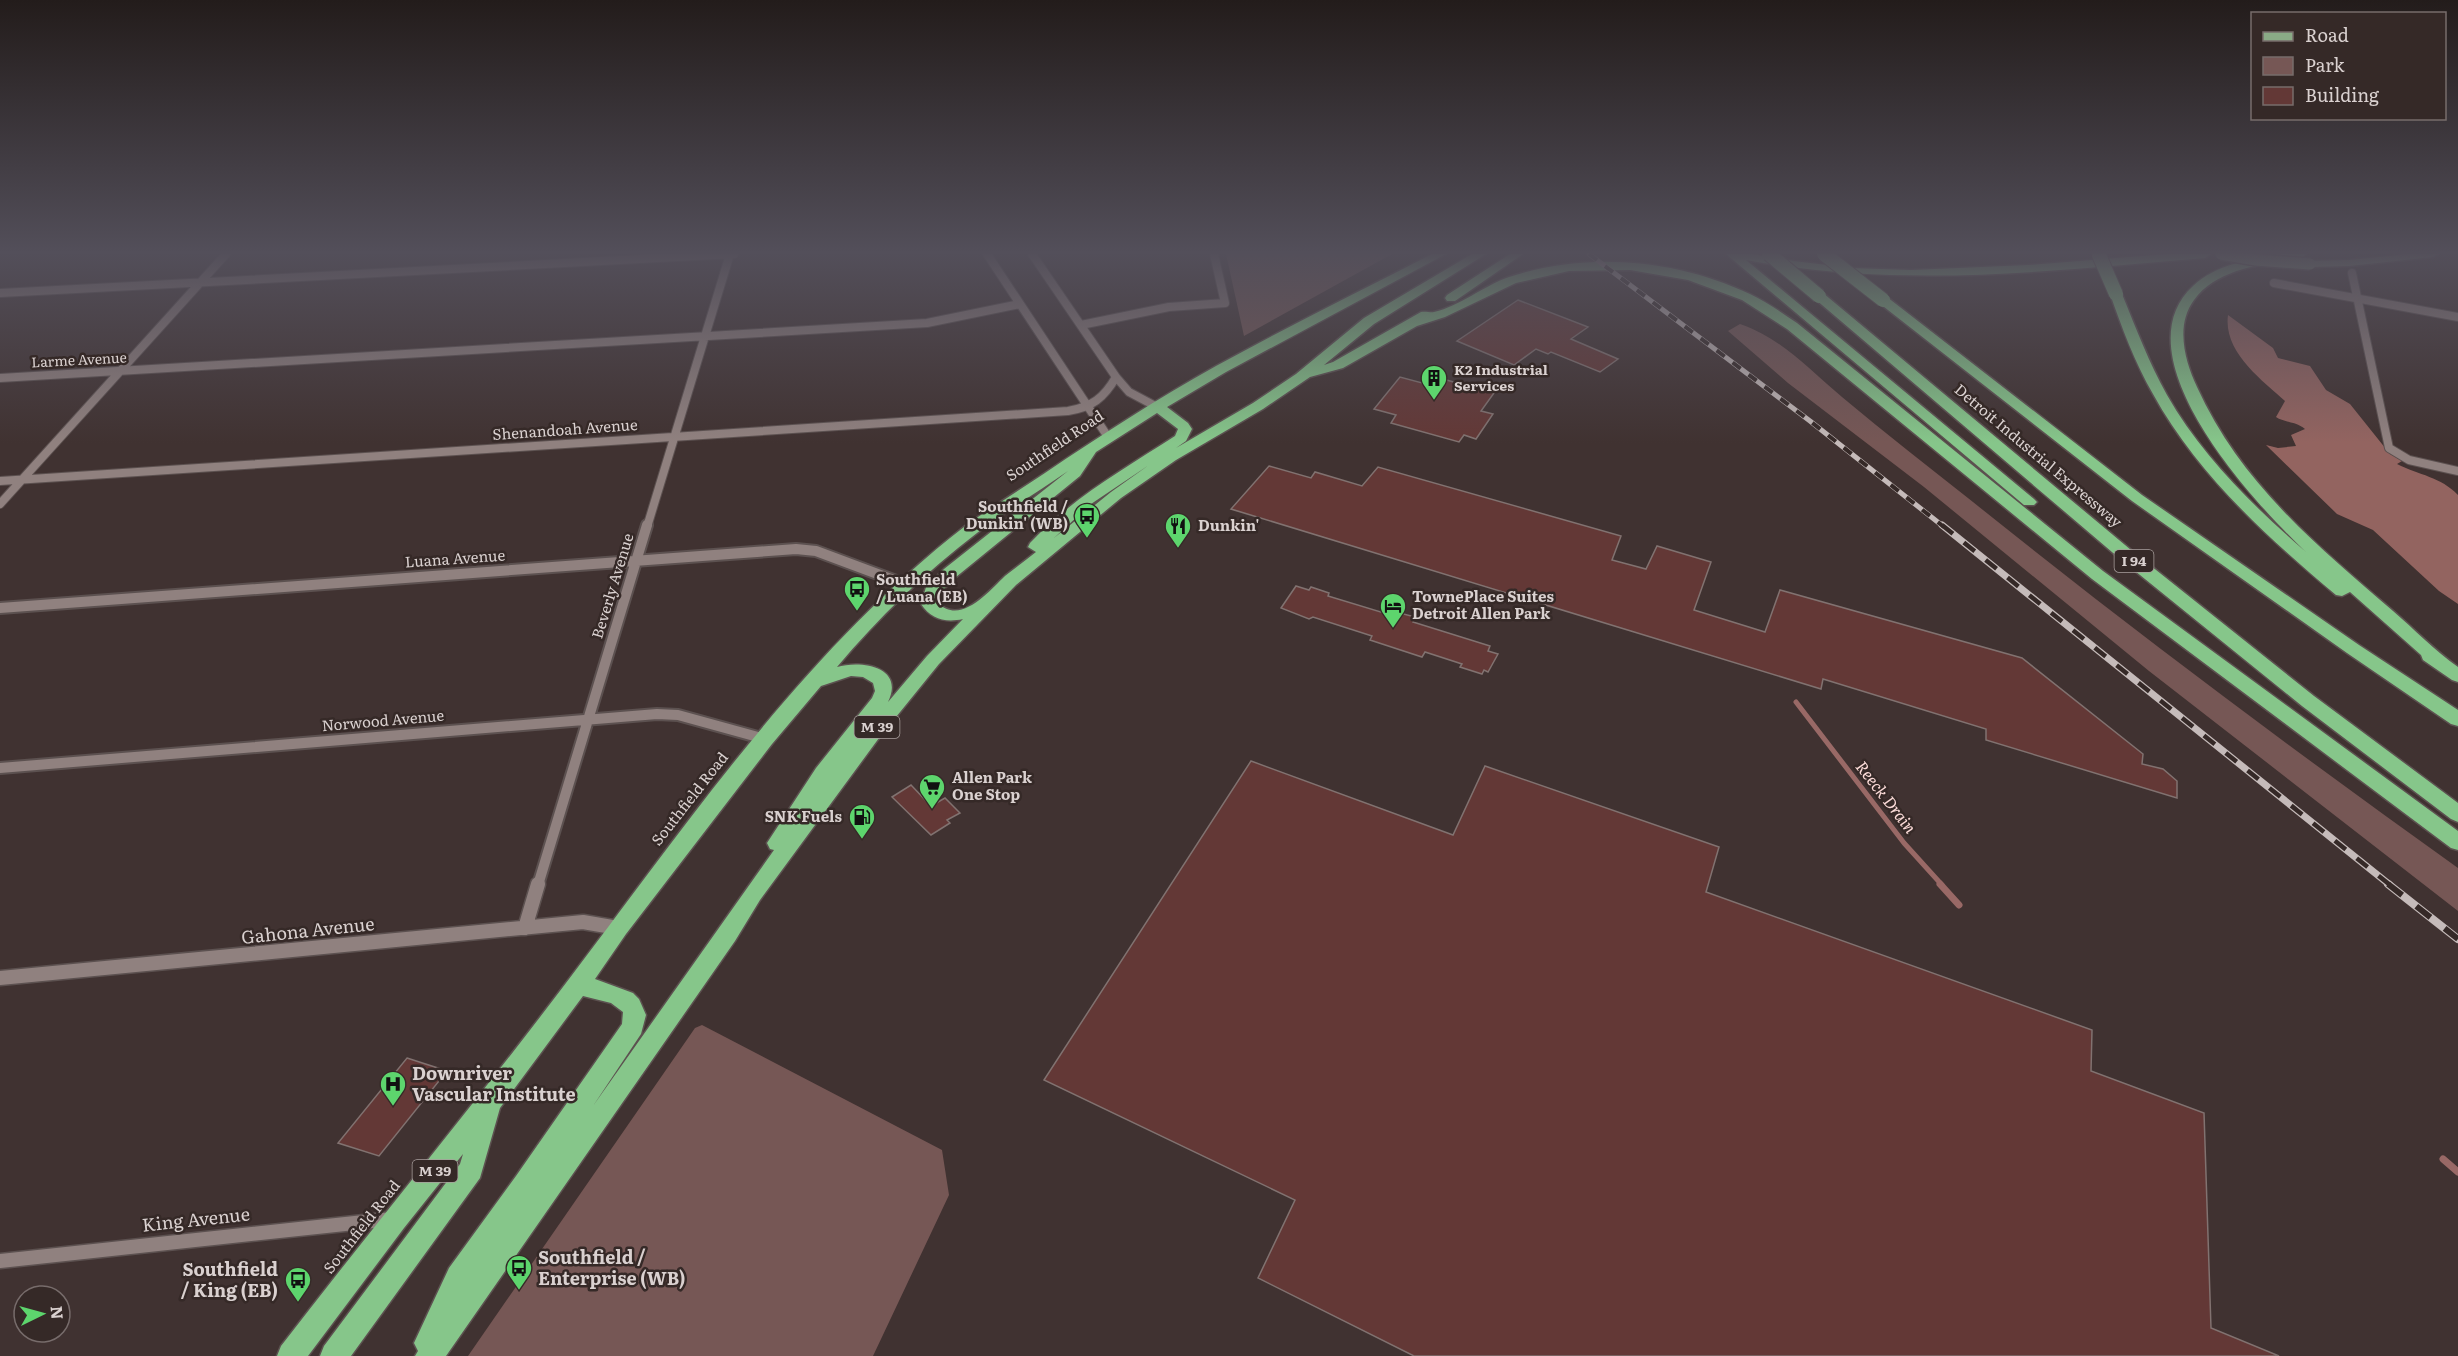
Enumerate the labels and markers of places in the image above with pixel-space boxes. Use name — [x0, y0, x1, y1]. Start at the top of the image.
place label: K2 Industrial Services — [1454, 359, 1548, 395]
building icon: K2 Industrial Services — [1419, 363, 1449, 401]
place label: Southfield / Dunkin' (WB) — [966, 494, 1068, 534]
bus stop icon: Southfield / Dunkin' (WB) — [1072, 501, 1102, 539]
restaurant icon: Dunkin' — [1163, 511, 1193, 549]
place label: Dunkin' — [1198, 513, 1259, 536]
place label: Southfield / Luana (EB) — [876, 567, 968, 607]
bus stop icon: Southfield / Luana (EB) — [842, 574, 872, 612]
place label: TownePlace Suites Detroit Allen Park — [1412, 584, 1554, 624]
hotel icon: TownePlace Suites Detroit Allen Park — [1378, 591, 1408, 629]
place label: Allen Park One Stop — [952, 765, 1033, 805]
supermarket icon: Allen Park One Stop — [917, 772, 947, 810]
fuel station icon: SNK Fuels — [847, 802, 877, 840]
place label: SNK Fuels — [765, 804, 843, 827]
place label: Downriver Vascular Institute — [412, 1059, 576, 1107]
hospital icon: Downriver Vascular Institute — [378, 1069, 408, 1107]
place label: Southfield / Enterprise (WB) — [538, 1243, 686, 1291]
bus stop icon: Southfield / Enterprise (WB) — [504, 1253, 534, 1291]
place label: Southfield / King (EB) — [181, 1255, 278, 1303]
bus stop icon: Southfield / King (EB) — [283, 1265, 313, 1303]

